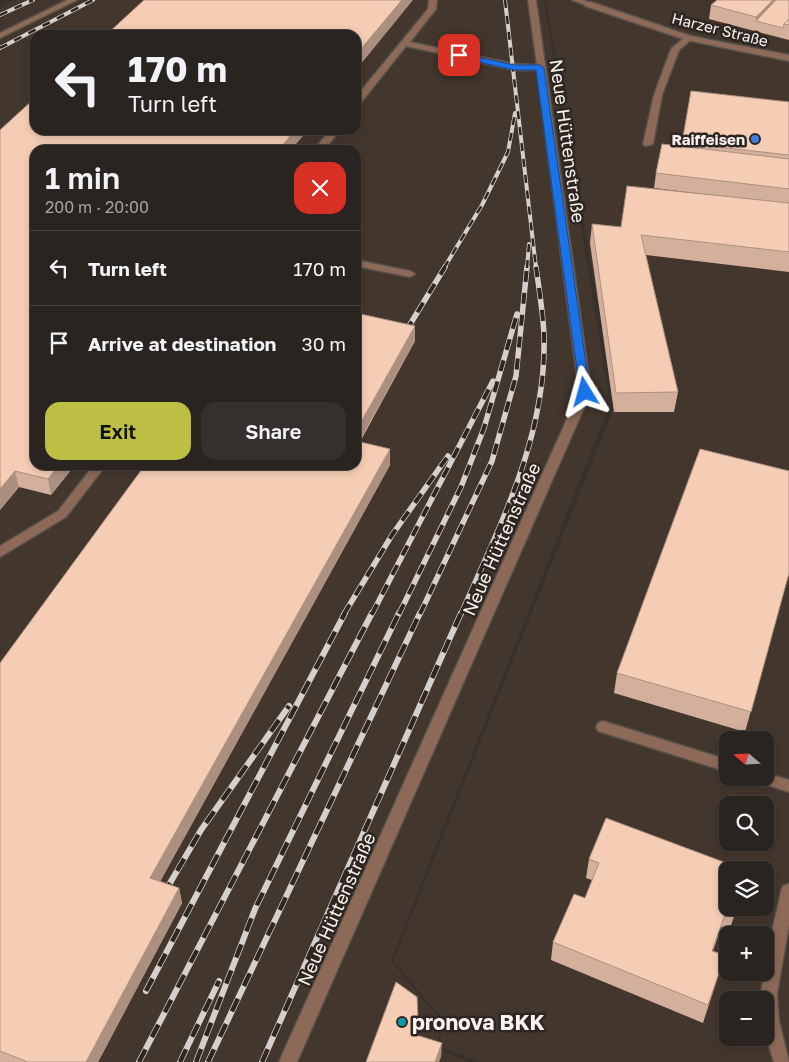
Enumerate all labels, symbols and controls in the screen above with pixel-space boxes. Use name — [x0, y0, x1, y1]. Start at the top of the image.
street label: Harzer Straße — [670, 8, 770, 50]
pin — [438, 34, 480, 76]
icon: arrive — [445, 41, 473, 69]
text: 170 m — [128, 48, 227, 90]
icon: left — [45, 50, 110, 115]
street label: Neue Hüttenstraße — [546, 58, 590, 224]
text: Turn left — [128, 90, 217, 117]
place label: Raiffeisen — [672, 130, 745, 148]
marker: Raiffeisen — [749, 133, 761, 145]
text: 1 min — [45, 160, 120, 196]
button: close — [294, 162, 346, 214]
text: 200 m · 20:00 — [45, 197, 149, 217]
icon: left — [45, 254, 73, 282]
text: Turn left — [88, 257, 167, 280]
text: 170 m — [293, 257, 346, 280]
icon: arrive — [45, 329, 73, 357]
text: Arrive at destination — [88, 332, 276, 355]
text: 30 m — [302, 332, 346, 355]
position arrow — [558, 365, 610, 417]
button: Exit — [45, 402, 191, 460]
button: Share — [201, 402, 346, 460]
street label: Neue Hüttenstraße — [457, 459, 545, 619]
north arrow — [719, 731, 774, 786]
map controls — [719, 731, 774, 1046]
button: search — [719, 796, 774, 851]
street label: Neue Hüttenstraße — [292, 829, 380, 989]
button: layers — [719, 861, 774, 916]
button: + — [719, 926, 774, 981]
button: − — [719, 991, 774, 1046]
place label: pronova BKK — [412, 1009, 545, 1035]
marker: pronova BKK — [396, 1016, 408, 1028]

